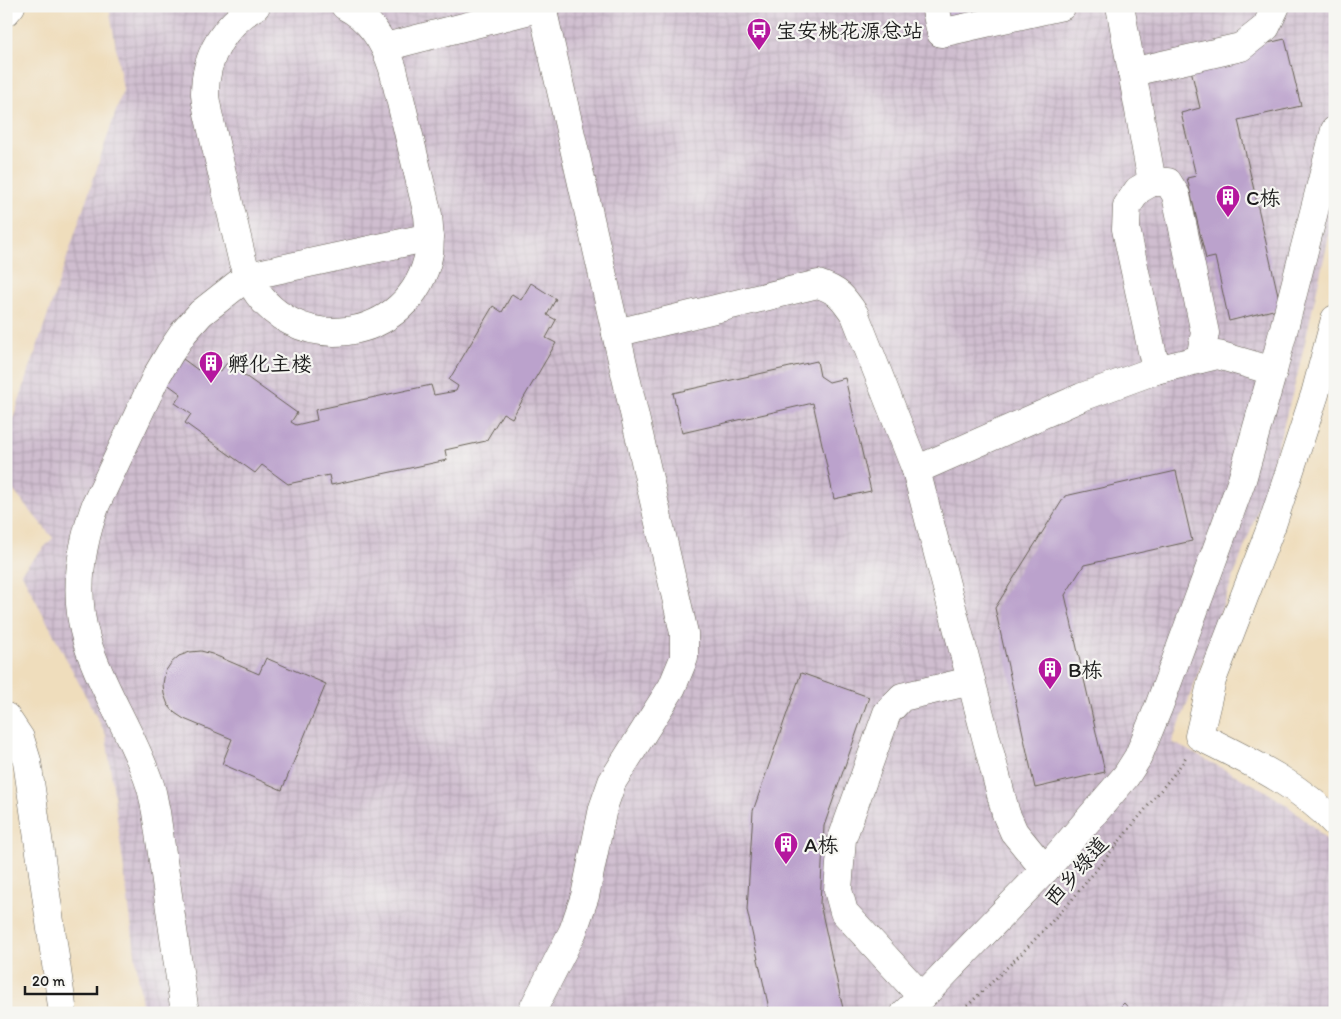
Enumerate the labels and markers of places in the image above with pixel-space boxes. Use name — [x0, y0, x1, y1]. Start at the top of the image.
bus stop icon: 宝安桃花源总站 — [746, 17, 772, 51]
place label: 宝安桃花源总站 — [776, 18, 923, 43]
building icon: C栋 — [1215, 184, 1241, 218]
place label: C栋 — [1246, 185, 1281, 210]
building icon: 孵化主楼 — [198, 350, 224, 384]
place label: 孵化主楼 — [228, 351, 312, 376]
building icon: B栋 — [1037, 656, 1063, 690]
place label: B栋 — [1068, 657, 1103, 682]
building icon: A栋 — [773, 831, 799, 865]
place label: A栋 — [804, 832, 838, 857]

